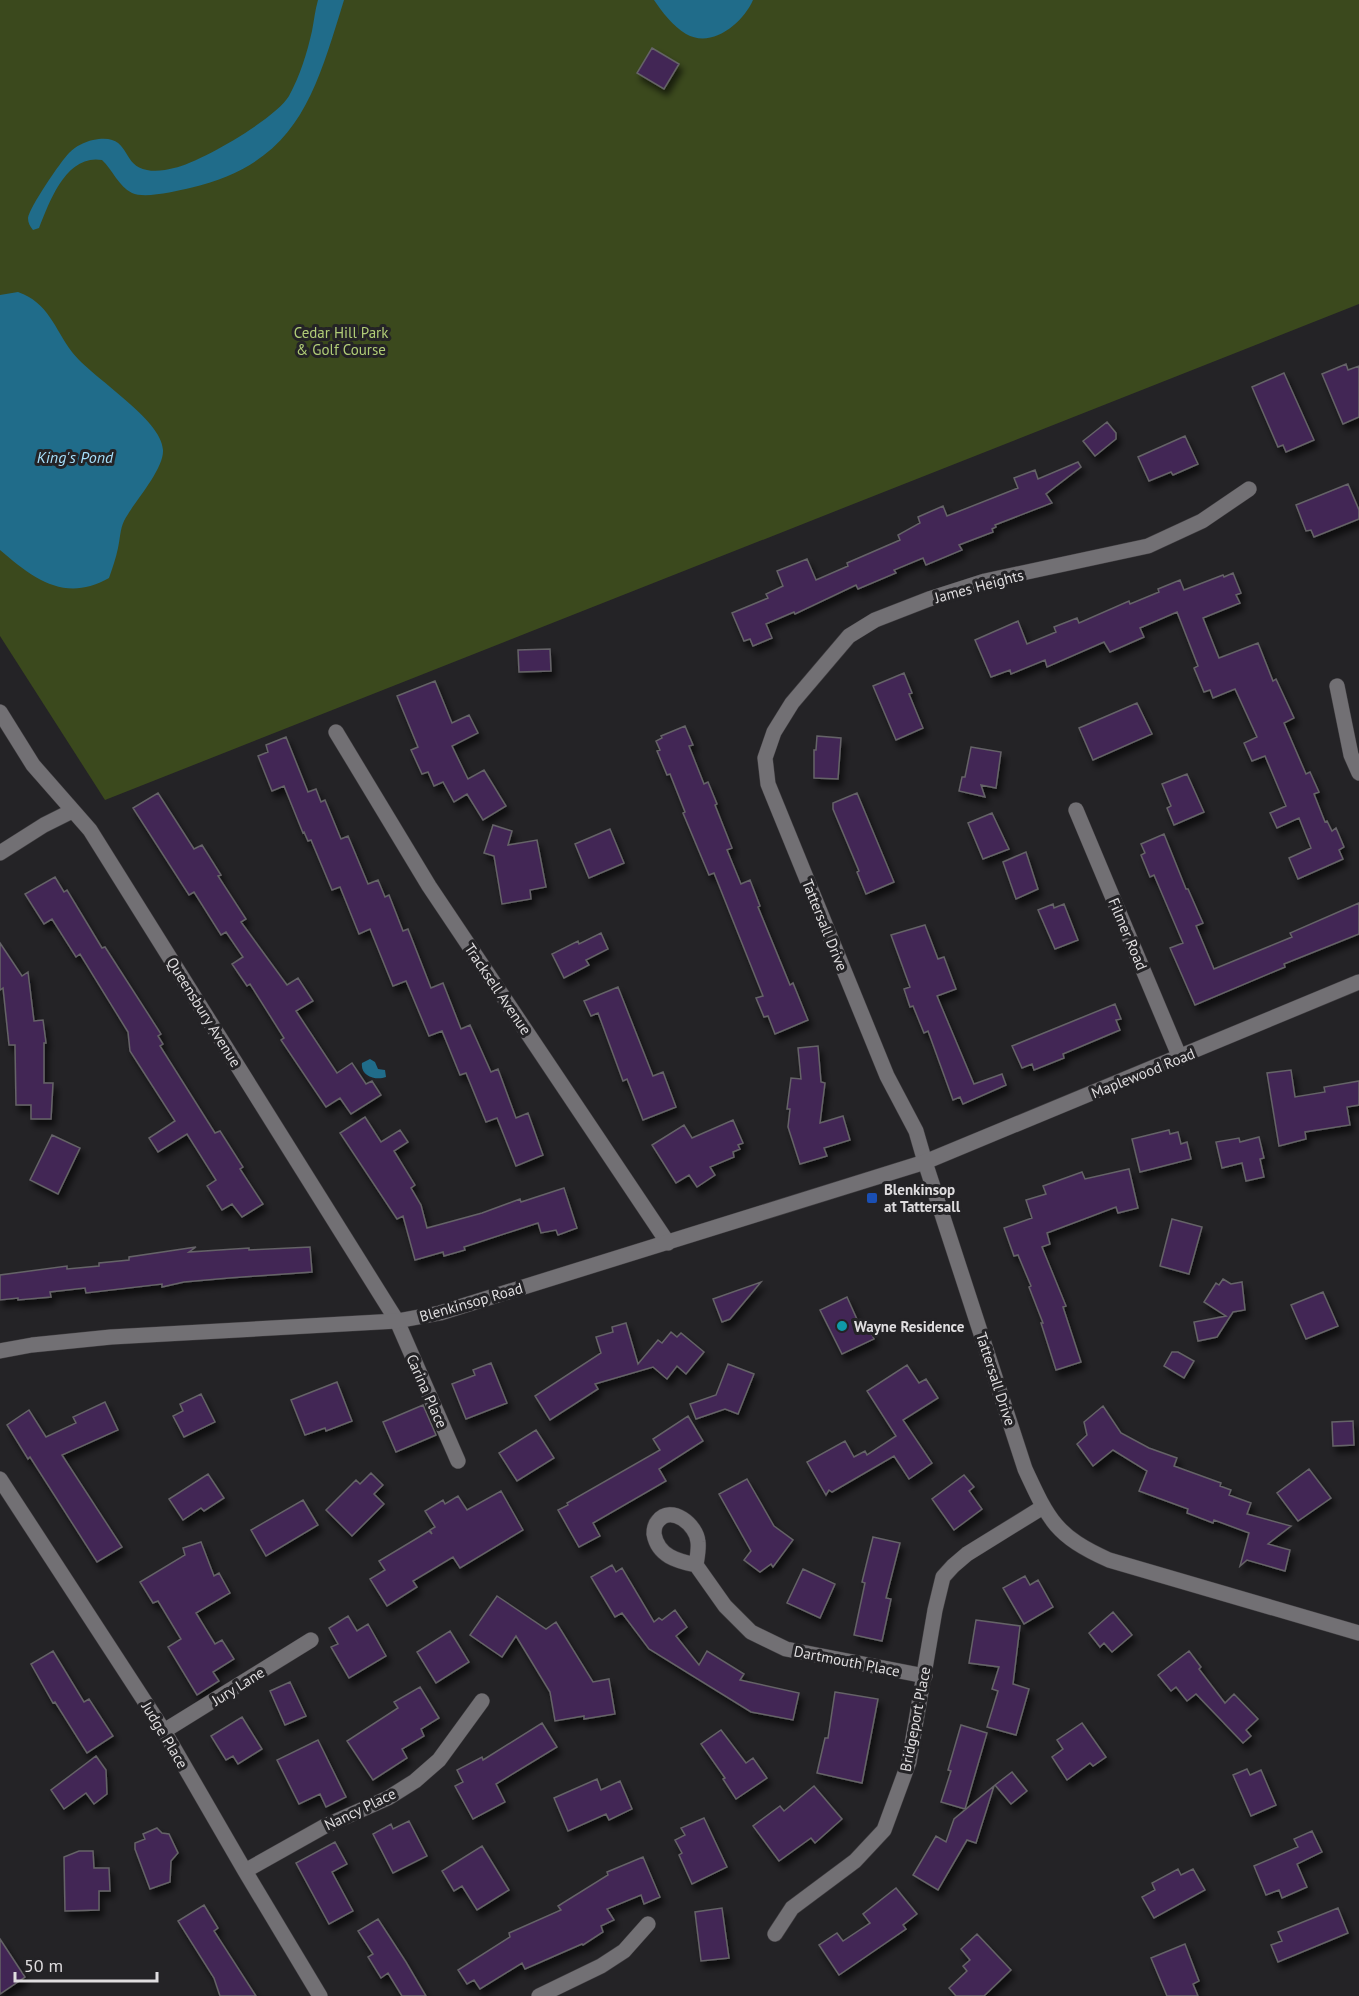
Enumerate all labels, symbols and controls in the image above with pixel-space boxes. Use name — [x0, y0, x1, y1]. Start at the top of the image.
park label: Cedar Hill Park & Golf Course — [294, 323, 389, 359]
water label: King's Pond — [37, 447, 114, 467]
street label: James Heights — [931, 565, 1026, 607]
street label: Tattersall Drive — [798, 876, 852, 974]
street label: Filmer Road — [1104, 895, 1152, 973]
street label: Tracksell Avenue — [460, 940, 536, 1038]
street label: Queensbury Avenue — [163, 954, 245, 1070]
street label: Maplewood Road — [1088, 1044, 1198, 1102]
place label: Blenkinsop at Tattersall — [884, 1180, 961, 1216]
marker: Blenkinsop at Tattersall — [865, 1191, 879, 1205]
street label: Blenkinsop Road — [417, 1278, 525, 1326]
place label: Wayne Residence — [854, 1317, 965, 1336]
marker: Wayne Residence — [835, 1319, 849, 1333]
street label: Tattersall Drive — [972, 1330, 1020, 1428]
street label: Carina Place — [402, 1351, 452, 1431]
street label: Dartmouth Place — [792, 1641, 902, 1681]
street label: Jury Lane — [207, 1662, 268, 1710]
street label: Bridgeport Place — [895, 1665, 935, 1773]
street label: Judge Place — [137, 1697, 192, 1772]
street label: Nancy Place — [321, 1784, 399, 1834]
scale bar — [15, 1945, 158, 1983]
text: 50 m — [24, 1954, 63, 1977]

